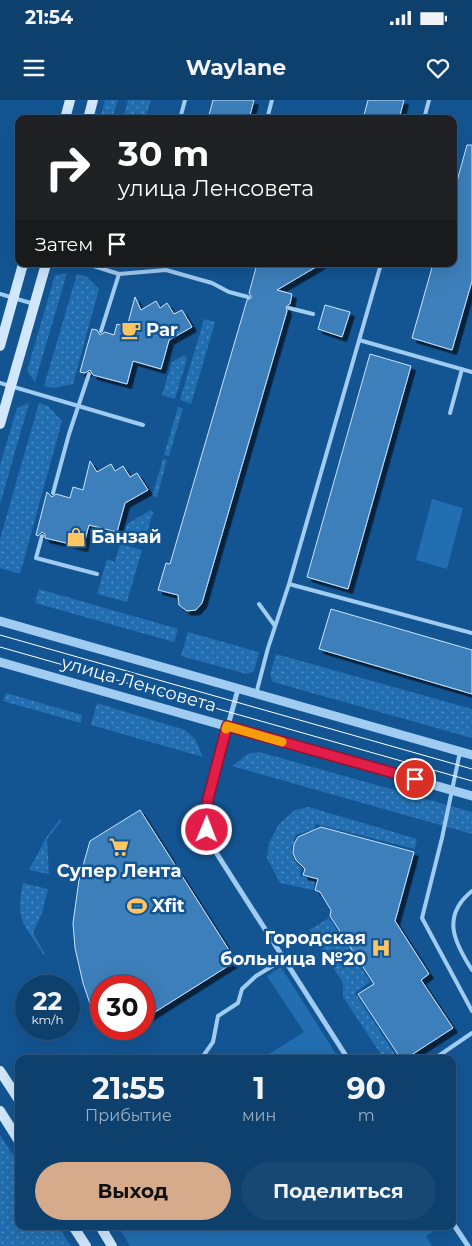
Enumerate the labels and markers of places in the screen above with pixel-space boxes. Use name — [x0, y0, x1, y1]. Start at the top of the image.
cafe icon: Par — [120, 319, 142, 341]
place label: Par — [146, 319, 178, 341]
shop icon: Банзай — [65, 526, 87, 548]
place label: Банзай — [91, 526, 161, 548]
pin — [394, 758, 436, 800]
supermarket icon: Супер Лента — [108, 836, 130, 858]
place label: Супер Лента — [57, 860, 181, 882]
sports icon: Xfit — [126, 895, 148, 917]
place label: Xfit — [152, 895, 185, 917]
place label: Городская больница №20 — [220, 927, 366, 970]
hospital icon: Городская больница №20 — [370, 937, 392, 959]

